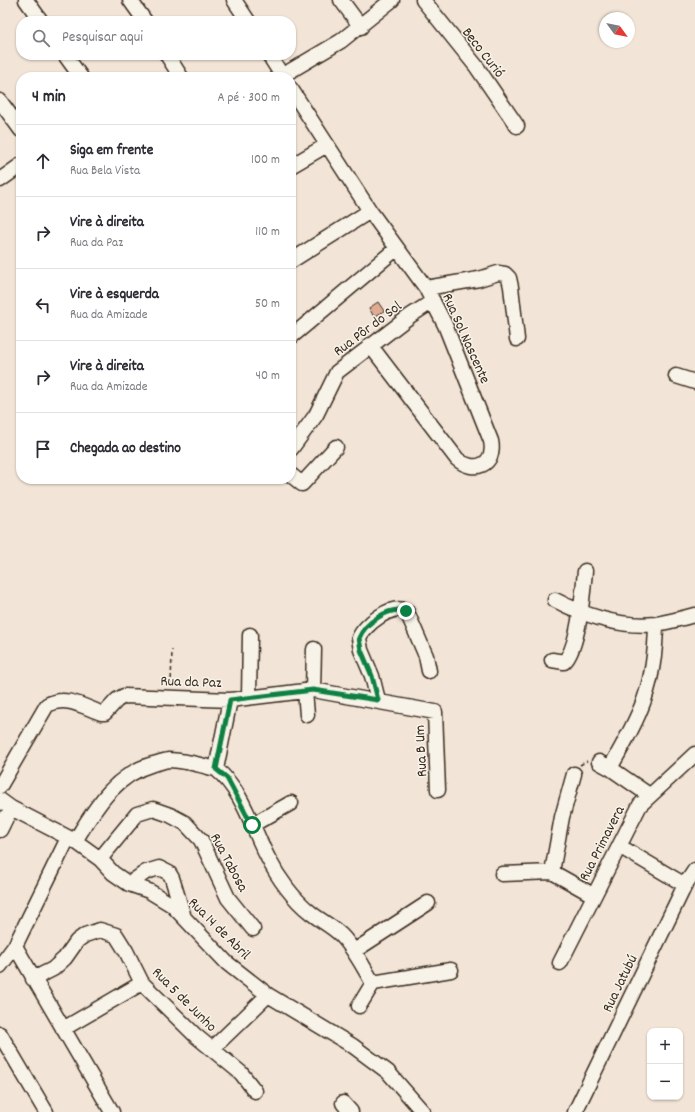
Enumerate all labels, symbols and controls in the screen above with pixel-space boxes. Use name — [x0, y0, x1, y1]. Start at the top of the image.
north arrow — [599, 12, 635, 48]
search box — [16, 16, 296, 60]
street label: Beco Curió — [456, 23, 509, 83]
icon: search — [30, 27, 52, 49]
text: Pesquisar aqui — [62, 27, 143, 49]
text: 4 min — [32, 86, 66, 110]
text: A pé · 300 m — [218, 89, 280, 108]
text: Siga em frente — [70, 140, 153, 162]
icon: ahead — [32, 150, 54, 172]
text: 100 m — [251, 151, 280, 170]
text: Rua Bela Vista — [70, 162, 140, 181]
text: Vire à direita — [70, 212, 144, 234]
icon: right — [32, 222, 54, 244]
text: 110 m — [255, 223, 280, 242]
text: Rua da Paz — [70, 234, 123, 253]
text: Vire à esquerda — [70, 284, 159, 306]
street label: Rua Sol Nascente — [435, 290, 495, 388]
icon: left — [32, 294, 54, 316]
text: 50 m — [255, 295, 280, 314]
street label: Rua Pôr do Sol — [329, 296, 407, 363]
text: Rua da Amizade — [70, 306, 147, 325]
text: Vire à direita — [70, 356, 144, 378]
icon: right — [32, 366, 54, 388]
text: 40 m — [256, 367, 280, 386]
text: Rua da Amizade — [70, 378, 147, 397]
icon: arrive — [32, 438, 54, 460]
text: Chegada ao destino — [70, 438, 181, 460]
route end — [397, 602, 415, 620]
street label: Rua da Paz — [160, 671, 222, 695]
street label: Rua B Um — [410, 724, 434, 778]
street label: Rua Primavera — [574, 801, 632, 886]
route start — [243, 816, 261, 834]
street label: Rua Tabosa — [204, 830, 253, 897]
street label: Rua 14 de Abril — [182, 893, 255, 966]
street label: Rua Jatubú — [597, 951, 644, 1016]
street label: Rua 5 de Junho — [146, 963, 221, 1038]
map controls — [647, 1028, 683, 1100]
button: + — [647, 1028, 683, 1064]
button: − — [647, 1064, 683, 1100]

